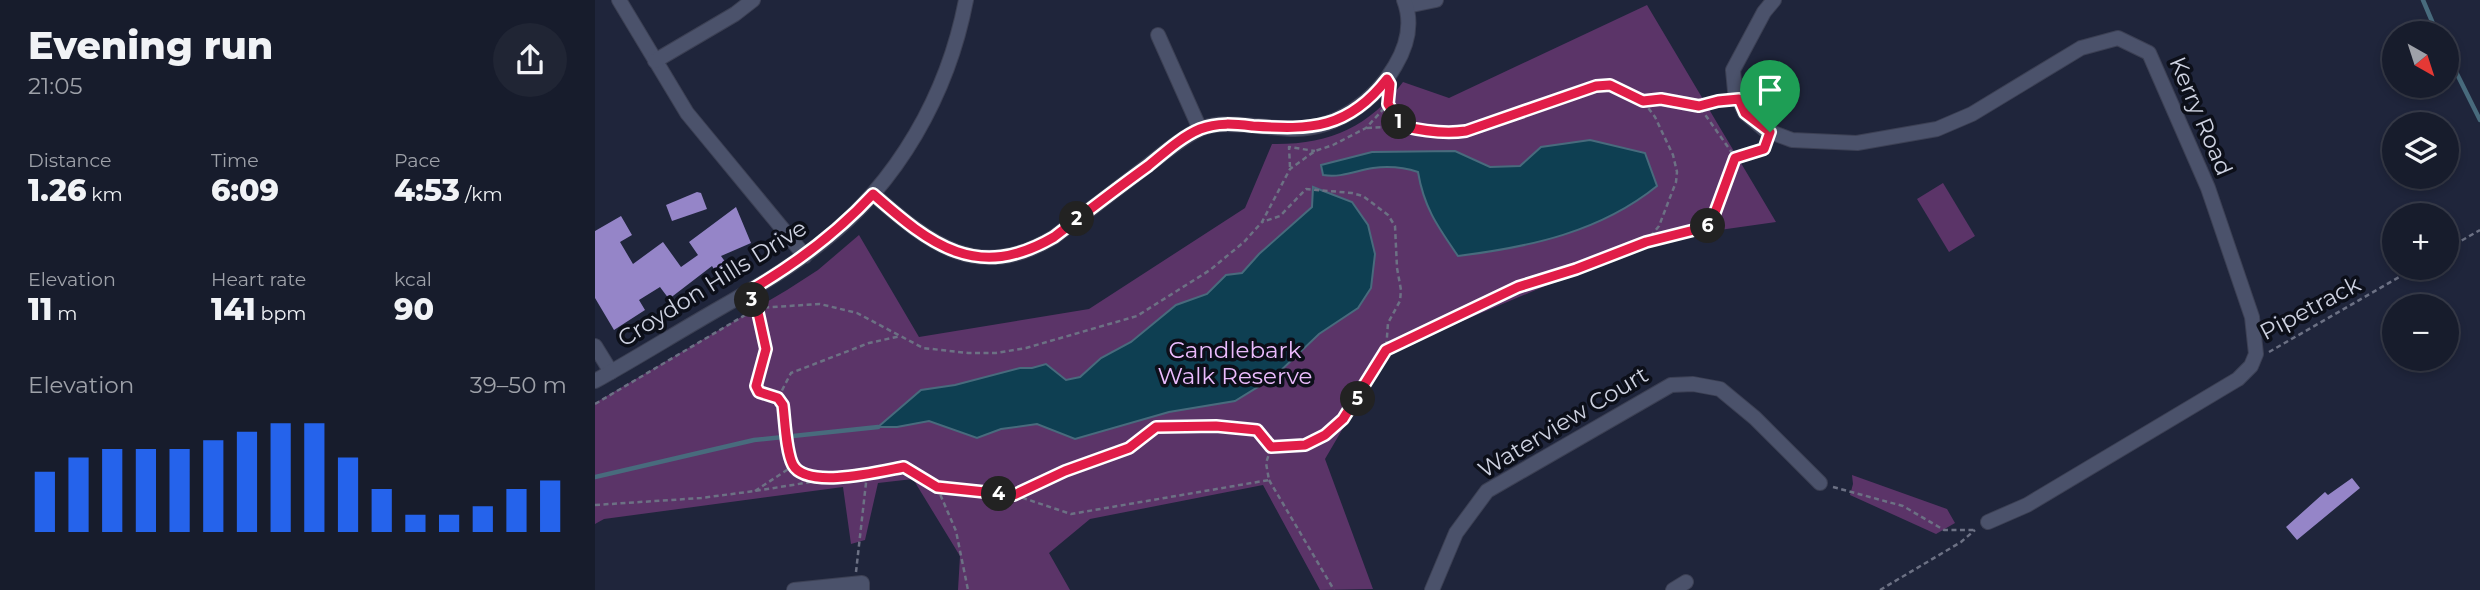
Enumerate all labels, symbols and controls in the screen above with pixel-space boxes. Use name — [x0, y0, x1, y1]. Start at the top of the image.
north arrow — [2382, 21, 2459, 98]
map controls — [2382, 21, 2459, 371]
text: Evening run — [28, 22, 273, 69]
button: share — [493, 23, 567, 97]
street label: Kerry Road — [2163, 52, 2239, 180]
pin — [1740, 60, 1800, 132]
icon: arrive — [1751, 71, 1789, 109]
text: 21:05 — [28, 72, 83, 100]
pin: 1 — [1381, 104, 1417, 140]
text: 1 — [1395, 110, 1402, 133]
button: layers — [2382, 112, 2459, 189]
text: Distance — [28, 149, 111, 172]
text: Time — [211, 149, 259, 172]
text: Pace — [394, 149, 441, 172]
text: 1.26 — [28, 172, 86, 209]
text: 6:09 — [211, 172, 279, 209]
text: 4:53 — [394, 172, 460, 209]
text: km — [86, 183, 123, 206]
text: /km — [460, 183, 503, 206]
pin: 2 — [1059, 202, 1095, 236]
button: + — [2382, 203, 2459, 280]
text: 2 — [1071, 207, 1082, 230]
pin: 6 — [1691, 208, 1725, 244]
street label: Croydon Hills Drive — [612, 213, 812, 353]
text: 6 — [1701, 214, 1714, 237]
text: Elevation — [28, 268, 116, 291]
text: Heart rate — [211, 268, 306, 291]
text: kcal — [394, 268, 432, 291]
street label: Pipetrack — [2255, 270, 2365, 346]
pin: 3 — [735, 282, 769, 318]
text: 3 — [746, 288, 757, 311]
text: 11 — [28, 291, 52, 328]
text: 141 — [211, 291, 256, 328]
text: 90 — [394, 291, 434, 328]
button: − — [2382, 294, 2459, 371]
text: m — [52, 302, 77, 325]
text: bpm — [256, 302, 306, 325]
park label: Candlebark Walk Reserve — [1157, 336, 1313, 390]
street label: Waterview Court — [1473, 360, 1653, 484]
text: Elevation — [28, 371, 134, 399]
text: 39–50 m — [470, 371, 567, 399]
pin: 5 — [1341, 382, 1375, 416]
text: 5 — [1352, 387, 1363, 410]
pin: 4 — [981, 476, 1017, 512]
text: 4 — [992, 482, 1005, 505]

